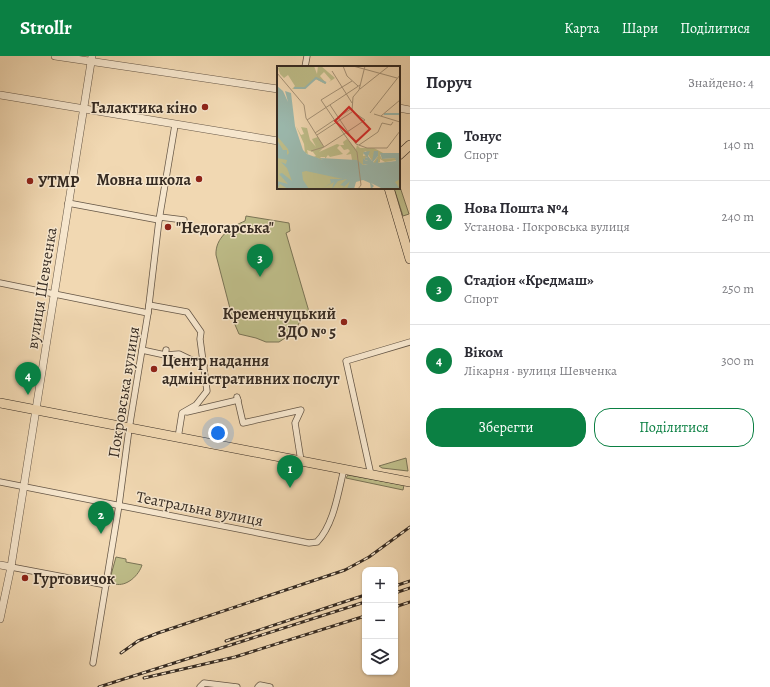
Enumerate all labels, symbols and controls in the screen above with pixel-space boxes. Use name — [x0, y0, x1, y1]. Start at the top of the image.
text: Strollr — [20, 15, 72, 41]
text: Карта — [564, 19, 600, 38]
text: Шари — [622, 19, 658, 38]
text: Поділитися — [680, 19, 750, 38]
inset map — [277, 66, 400, 189]
text: Поруч — [426, 71, 472, 94]
text: Знайдено: 4 — [688, 74, 754, 91]
place label: Галактика кіно — [91, 97, 197, 119]
marker: Галактика кіно — [200, 102, 210, 112]
text: Тонус — [464, 126, 502, 146]
text: 1 — [437, 136, 441, 153]
text: 140 m — [723, 136, 754, 153]
text: Спорт — [464, 146, 498, 163]
place label: Мовна школа — [96, 169, 191, 191]
place label: УТМР — [38, 171, 80, 193]
marker: Мовна школа — [194, 174, 204, 184]
marker: УТМР — [25, 176, 35, 186]
text: Нова Пошта №4 — [464, 198, 568, 218]
text: 2 — [436, 208, 442, 225]
text: 240 m — [722, 208, 754, 225]
place label: "Недогарська" — [176, 217, 274, 239]
text: Установа · Покровська вулиця — [464, 218, 630, 235]
marker: "Недогарська" — [163, 222, 173, 232]
street label: вулиця Шевченка — [21, 225, 63, 351]
pin: 3 — [247, 244, 273, 277]
text: Стадіон «Кредмаш» — [464, 270, 594, 290]
text: 3 — [436, 280, 442, 297]
text: 250 m — [722, 280, 754, 297]
text: Спорт — [464, 290, 498, 307]
place label: Кременчуцький ЗДО № 5 — [222, 303, 336, 343]
marker: Кременчуцький ЗДО № 5 — [339, 317, 349, 327]
street label: Покровська вулиця — [103, 325, 145, 459]
text: Віком — [464, 342, 503, 362]
place label: Центр надання адміністративних послуг — [162, 350, 340, 390]
text: 4 — [436, 352, 442, 369]
text: 300 m — [721, 352, 754, 369]
pin: 4 — [15, 362, 41, 395]
text: Лікарня · вулиця Шевченка — [464, 362, 617, 379]
marker: Центр надання адміністративних послуг — [149, 364, 159, 374]
button: Зберегти — [426, 408, 586, 447]
button: Поділитися — [594, 408, 754, 447]
your location — [208, 423, 228, 443]
pin: 1 — [277, 455, 303, 488]
street label: Театральна вулиця — [134, 486, 265, 532]
pin: 2 — [88, 501, 114, 534]
map controls — [362, 567, 398, 675]
button: + — [362, 567, 398, 603]
place label: Гуртовичок — [33, 568, 116, 590]
marker: Гуртовичок — [20, 573, 30, 583]
button: − — [362, 603, 398, 639]
button: layers — [362, 639, 398, 675]

